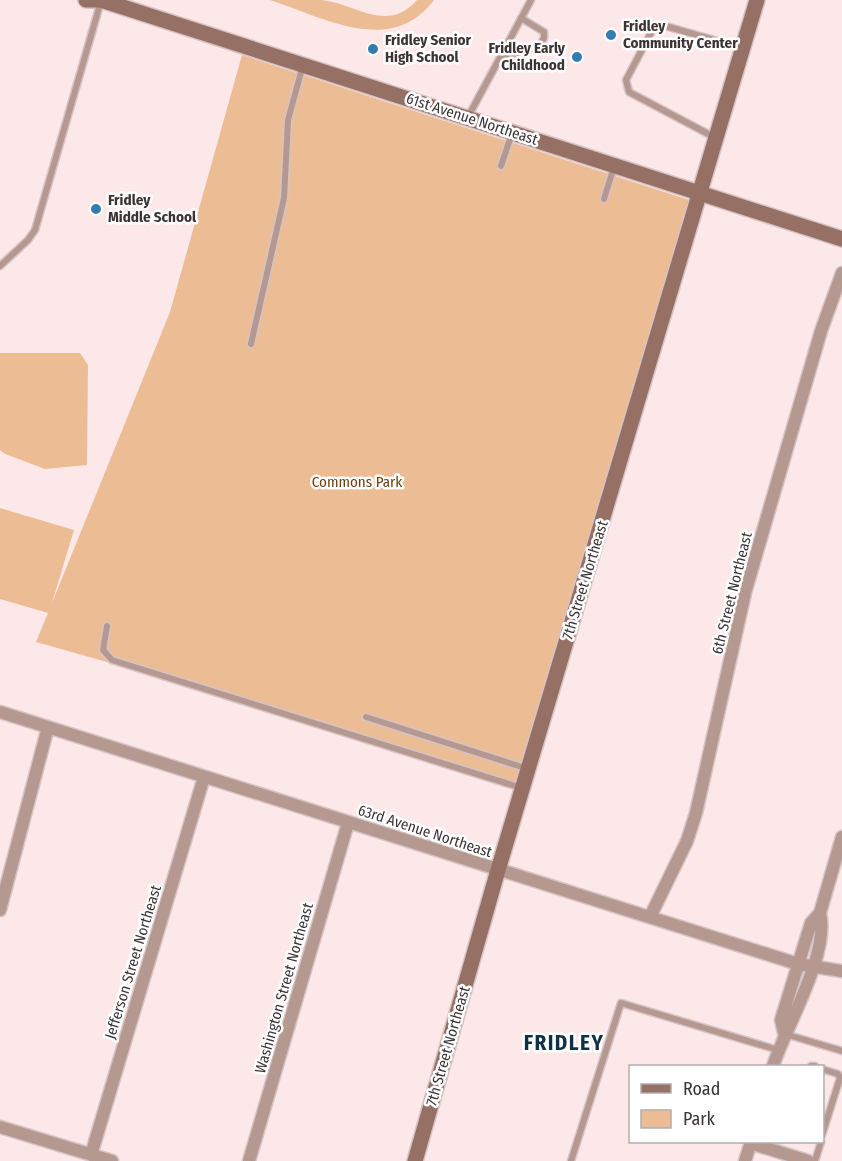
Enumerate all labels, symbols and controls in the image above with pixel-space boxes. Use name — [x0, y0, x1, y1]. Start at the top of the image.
place label: Fridley Community Center — [623, 17, 738, 52]
marker: Fridley Community Center — [604, 28, 618, 42]
place label: Fridley Senior High School — [385, 31, 472, 66]
place label: Fridley Early Childhood — [489, 39, 566, 74]
marker: Fridley Senior High School — [366, 42, 380, 56]
marker: Fridley Early Childhood — [570, 50, 584, 64]
street label: 61st Avenue Northeast — [404, 89, 540, 149]
place label: Fridley Middle School — [108, 191, 197, 226]
marker: Fridley Middle School — [89, 202, 103, 216]
park label: Commons Park — [312, 473, 402, 491]
street label: 7th Street Northeast — [558, 518, 612, 642]
street label: 6th Street Northeast — [708, 530, 756, 656]
street label: 63rd Avenue Northeast — [356, 801, 494, 861]
street label: Jefferson Street Northeast — [101, 883, 165, 1041]
street label: Washington Street Northeast — [251, 901, 317, 1075]
street label: 7th Street Northeast — [422, 984, 474, 1108]
district label: FRIDLEY — [524, 1030, 604, 1056]
legend — [629, 1065, 824, 1143]
text: Road — [683, 1078, 720, 1100]
text: Park — [683, 1108, 716, 1130]

